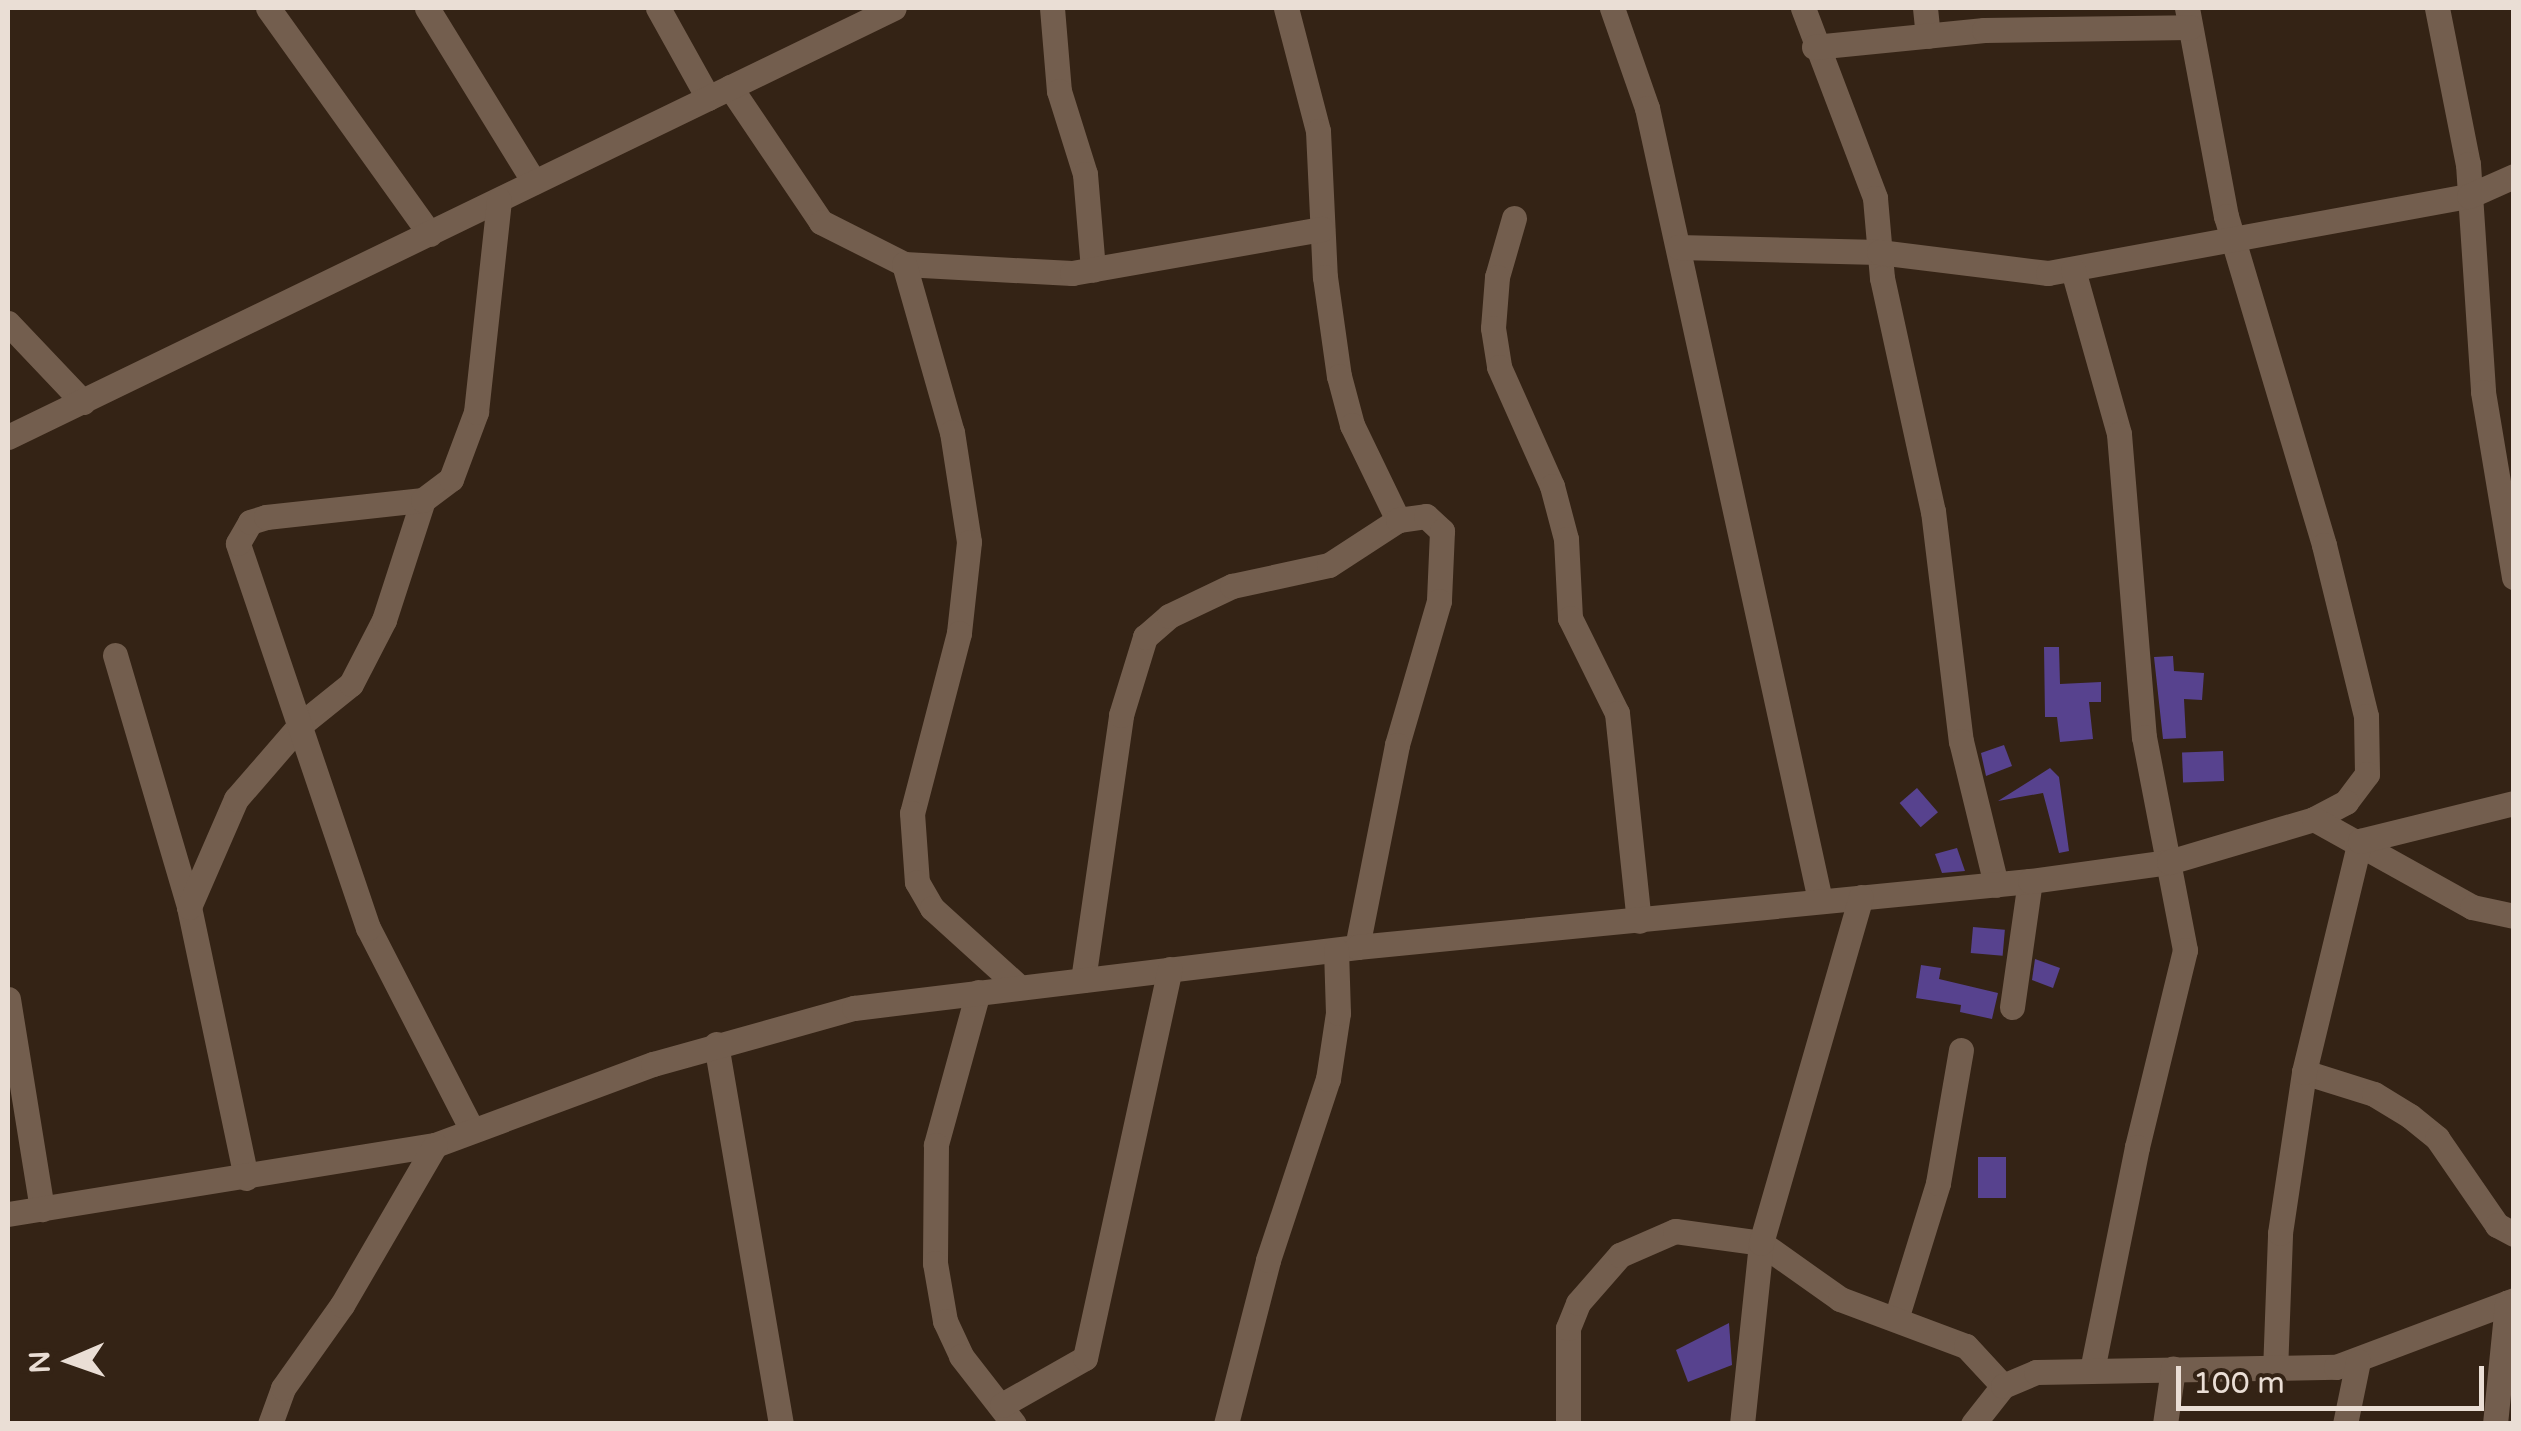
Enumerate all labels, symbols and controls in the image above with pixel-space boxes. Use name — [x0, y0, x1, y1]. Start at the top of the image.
north arrow — [20, 1311, 120, 1411]
scale bar — [2181, 1346, 2488, 1408]
text: N — [23, 1350, 57, 1374]
text: 100 m — [2193, 1365, 2285, 1402]

